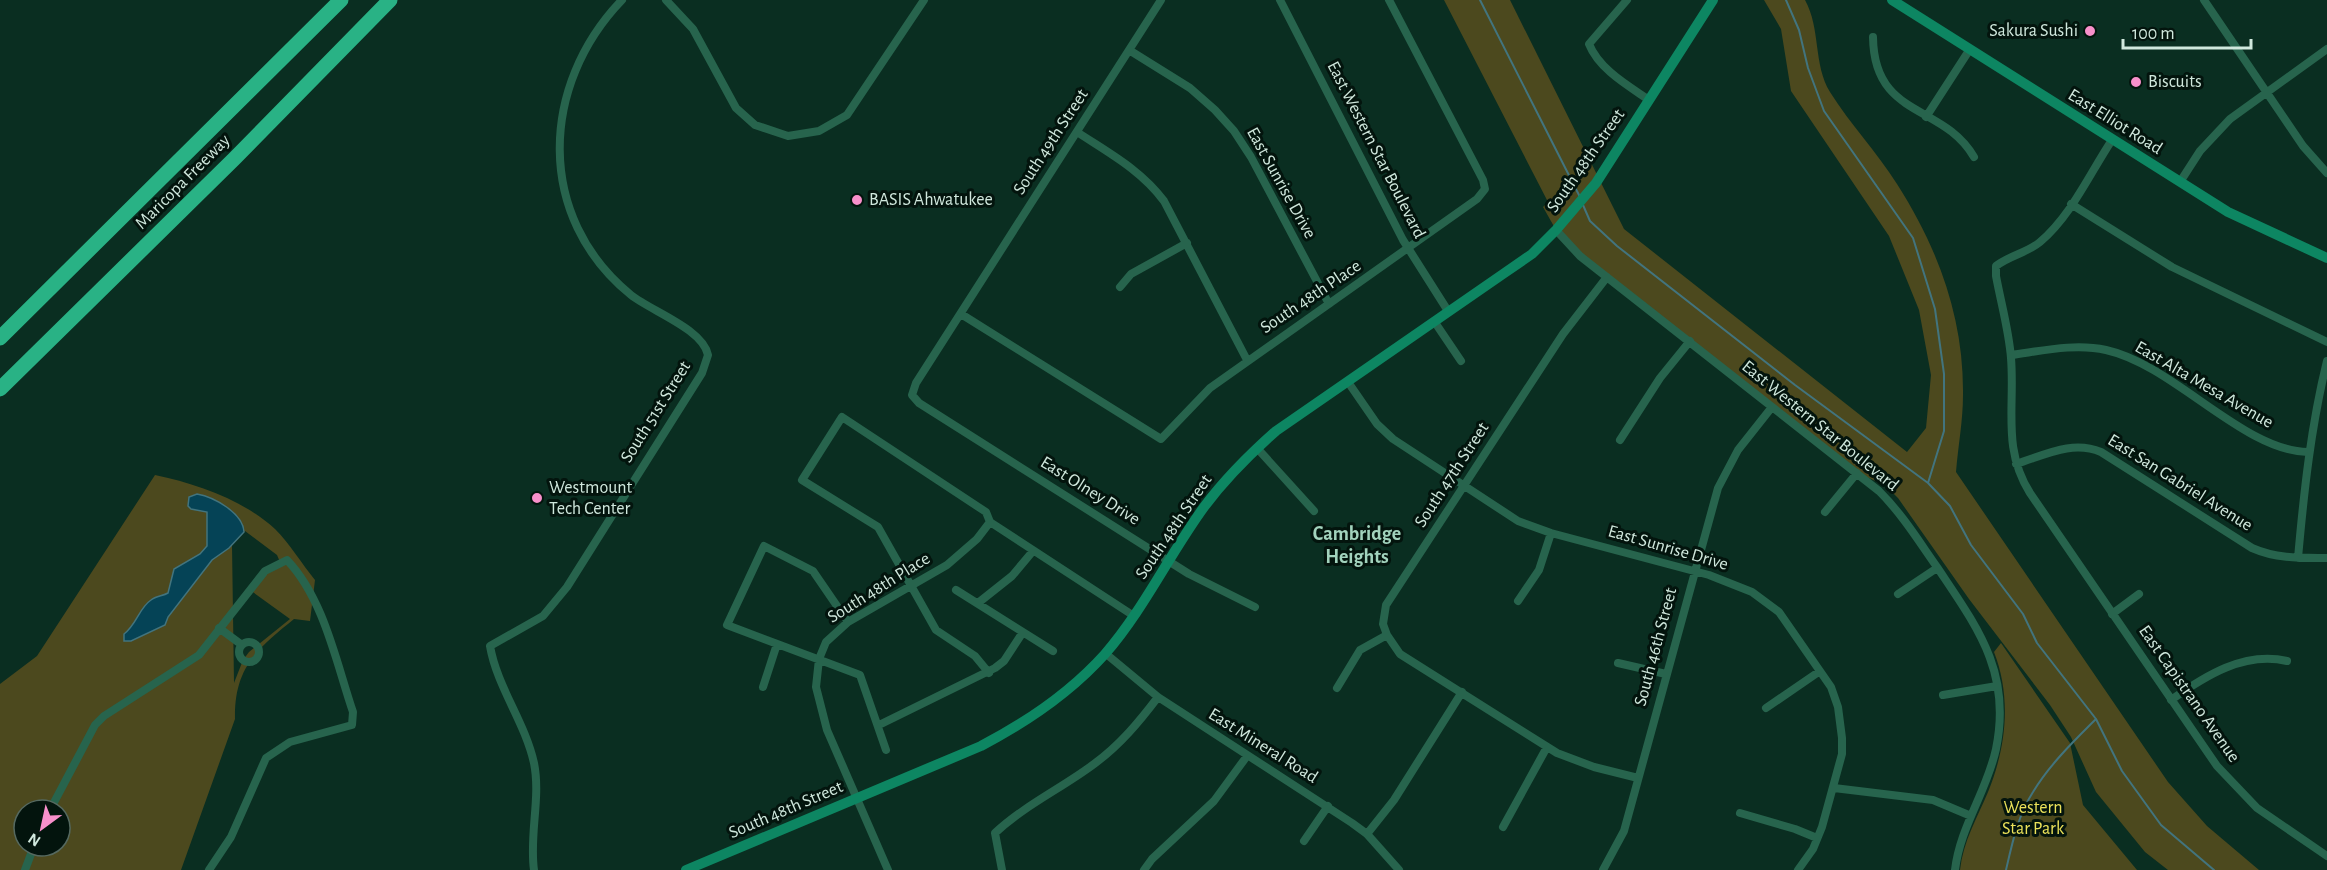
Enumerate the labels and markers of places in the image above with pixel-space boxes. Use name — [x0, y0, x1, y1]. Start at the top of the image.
place label: Sakura Sushi — [1989, 22, 2078, 40]
marker: Sakura Sushi — [2083, 24, 2097, 38]
place label: Biscuits — [2148, 73, 2202, 91]
marker: Biscuits — [2129, 75, 2143, 89]
place label: BASIS Ahwatukee — [869, 191, 993, 209]
marker: BASIS Ahwatukee — [850, 193, 864, 207]
place label: Westmount Tech Center — [549, 479, 633, 518]
marker: Westmount Tech Center — [530, 491, 544, 505]

